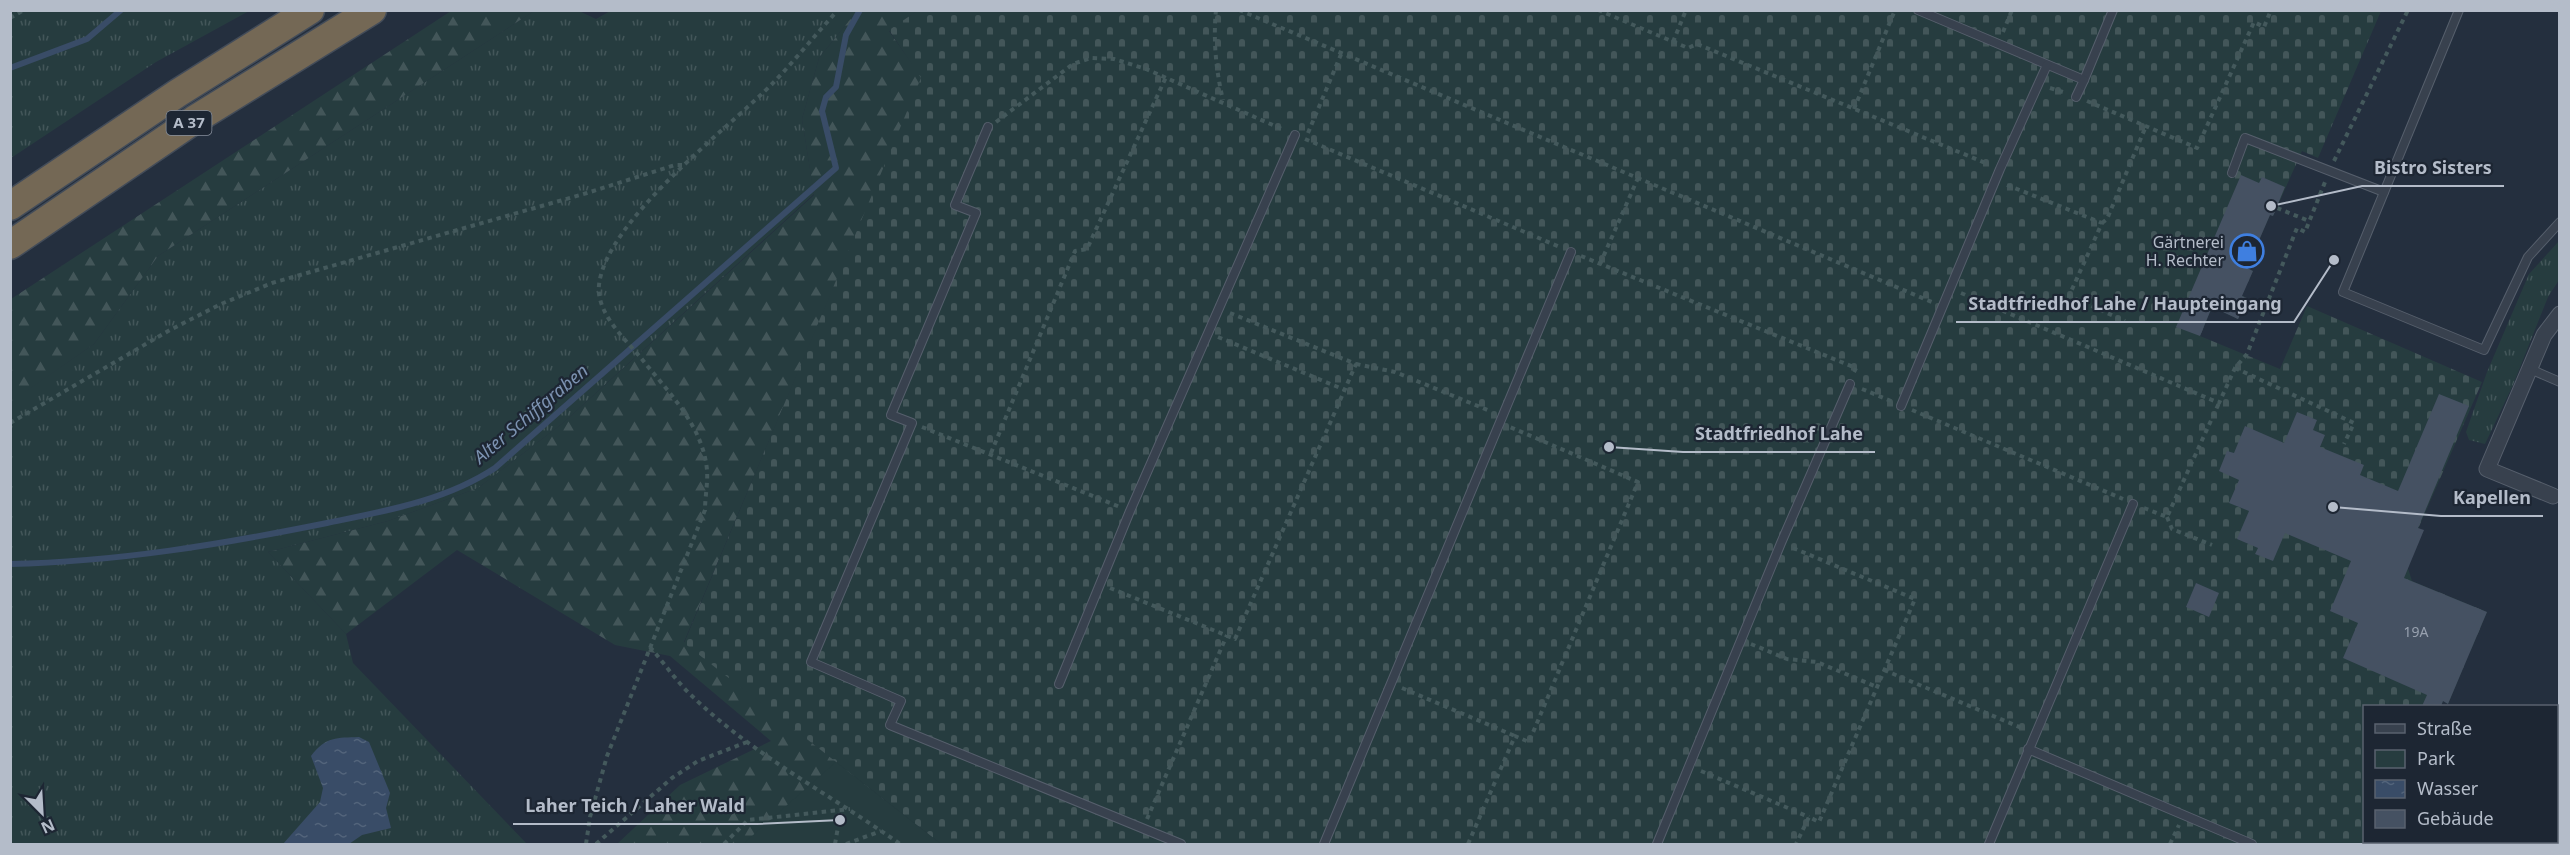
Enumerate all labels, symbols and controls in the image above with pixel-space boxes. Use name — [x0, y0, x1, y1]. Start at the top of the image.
road number: A 37 — [166, 111, 212, 135]
callout: Bistro Sisters — [2362, 150, 2504, 186]
text: Bistro Sisters — [2374, 155, 2492, 179]
place label: Gärtnerei H. Rechter — [2146, 231, 2224, 271]
shop icon: Gärtnerei H. Rechter — [2229, 233, 2265, 269]
callout: Stadtfriedhof Lahe / Haupteingang — [1956, 286, 2294, 322]
text: Stadtfriedhof Lahe / Haupteingang — [1968, 291, 2282, 315]
water label: Alter Schiffgraben — [466, 358, 593, 470]
callout: Stadtfriedhof Lahe — [1683, 416, 1875, 452]
text: Stadtfriedhof Lahe — [1695, 421, 1863, 445]
callout: Kapellen — [2441, 480, 2543, 516]
text: Kapellen — [2453, 485, 2531, 509]
house number: 19A — [2404, 622, 2429, 641]
legend — [2363, 705, 2558, 843]
text: Straße — [2417, 716, 2472, 740]
text: Park — [2417, 746, 2455, 770]
text: Wasser — [2417, 776, 2479, 800]
north arrow — [12, 783, 72, 843]
callout: Laher Teich / Laher Wald — [513, 788, 757, 824]
text: Laher Teich / Laher Wald — [525, 793, 745, 817]
text: Gebäude — [2417, 806, 2494, 830]
text: N — [38, 814, 59, 839]

